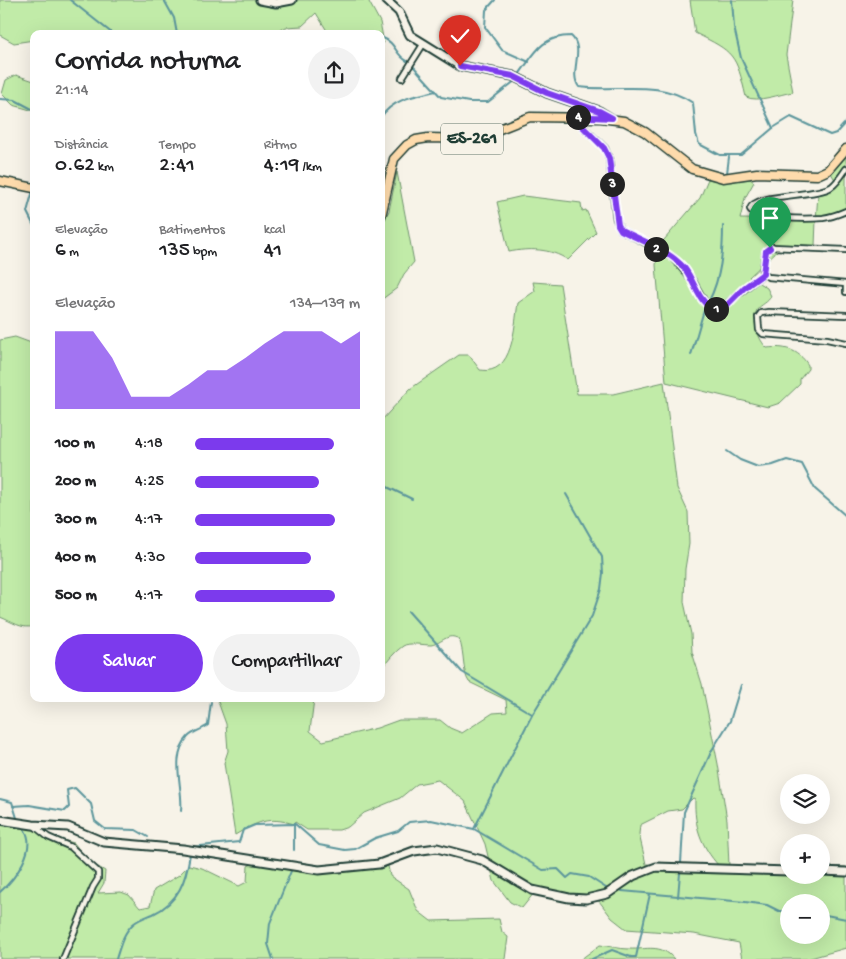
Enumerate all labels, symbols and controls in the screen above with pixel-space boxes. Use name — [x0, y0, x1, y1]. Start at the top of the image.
pin — [439, 15, 481, 66]
icon: check — [446, 22, 474, 50]
text: Corrida noturna — [55, 46, 240, 79]
button: share — [308, 47, 360, 99]
text: 21:14 — [55, 82, 88, 101]
pin: 4 — [566, 104, 590, 130]
text: 4 — [575, 109, 582, 126]
road number: ES-261 — [441, 124, 503, 154]
text: Distância — [55, 137, 108, 154]
text: Tempo — [159, 137, 196, 154]
text: Ritmo — [264, 137, 297, 154]
text: 0.62 — [55, 154, 94, 179]
text: 2:41 — [159, 154, 195, 179]
text: 4:19 — [264, 154, 299, 179]
text: km — [94, 159, 114, 176]
text: /km — [299, 159, 322, 176]
pin: 3 — [600, 172, 624, 196]
text: 3 — [609, 176, 616, 193]
pin — [749, 197, 791, 248]
icon: arrive — [756, 204, 784, 232]
text: Elevação — [55, 222, 108, 239]
text: Batimentos — [159, 222, 225, 239]
text: kcal — [264, 222, 286, 239]
pin: 2 — [644, 236, 668, 262]
text: 6 — [55, 239, 66, 264]
text: 135 — [159, 239, 190, 264]
text: 41 — [264, 239, 282, 264]
text: 2 — [653, 241, 660, 258]
text: m — [66, 244, 79, 261]
text: bpm — [190, 244, 217, 261]
text: Elevação — [55, 295, 115, 314]
text: 134–139 m — [290, 295, 360, 314]
pin: 1 — [704, 296, 728, 322]
text: 1 — [714, 301, 719, 318]
text: 100 m — [55, 435, 95, 454]
text: 4:18 — [135, 435, 163, 454]
text: 200 m — [55, 473, 96, 492]
text: 4:25 — [135, 473, 164, 492]
text: 300 m — [55, 511, 97, 530]
text: 4:17 — [135, 511, 162, 530]
text: 400 m — [55, 549, 96, 568]
text: 4:30 — [135, 549, 165, 568]
text: 500 m — [55, 587, 97, 606]
text: 4:17 — [135, 587, 162, 606]
button: Salvar — [55, 634, 203, 692]
button: Compartilhar — [213, 634, 360, 692]
map controls — [780, 774, 830, 944]
button: layers — [780, 774, 830, 824]
button: + — [780, 834, 830, 884]
button: − — [780, 894, 830, 944]

